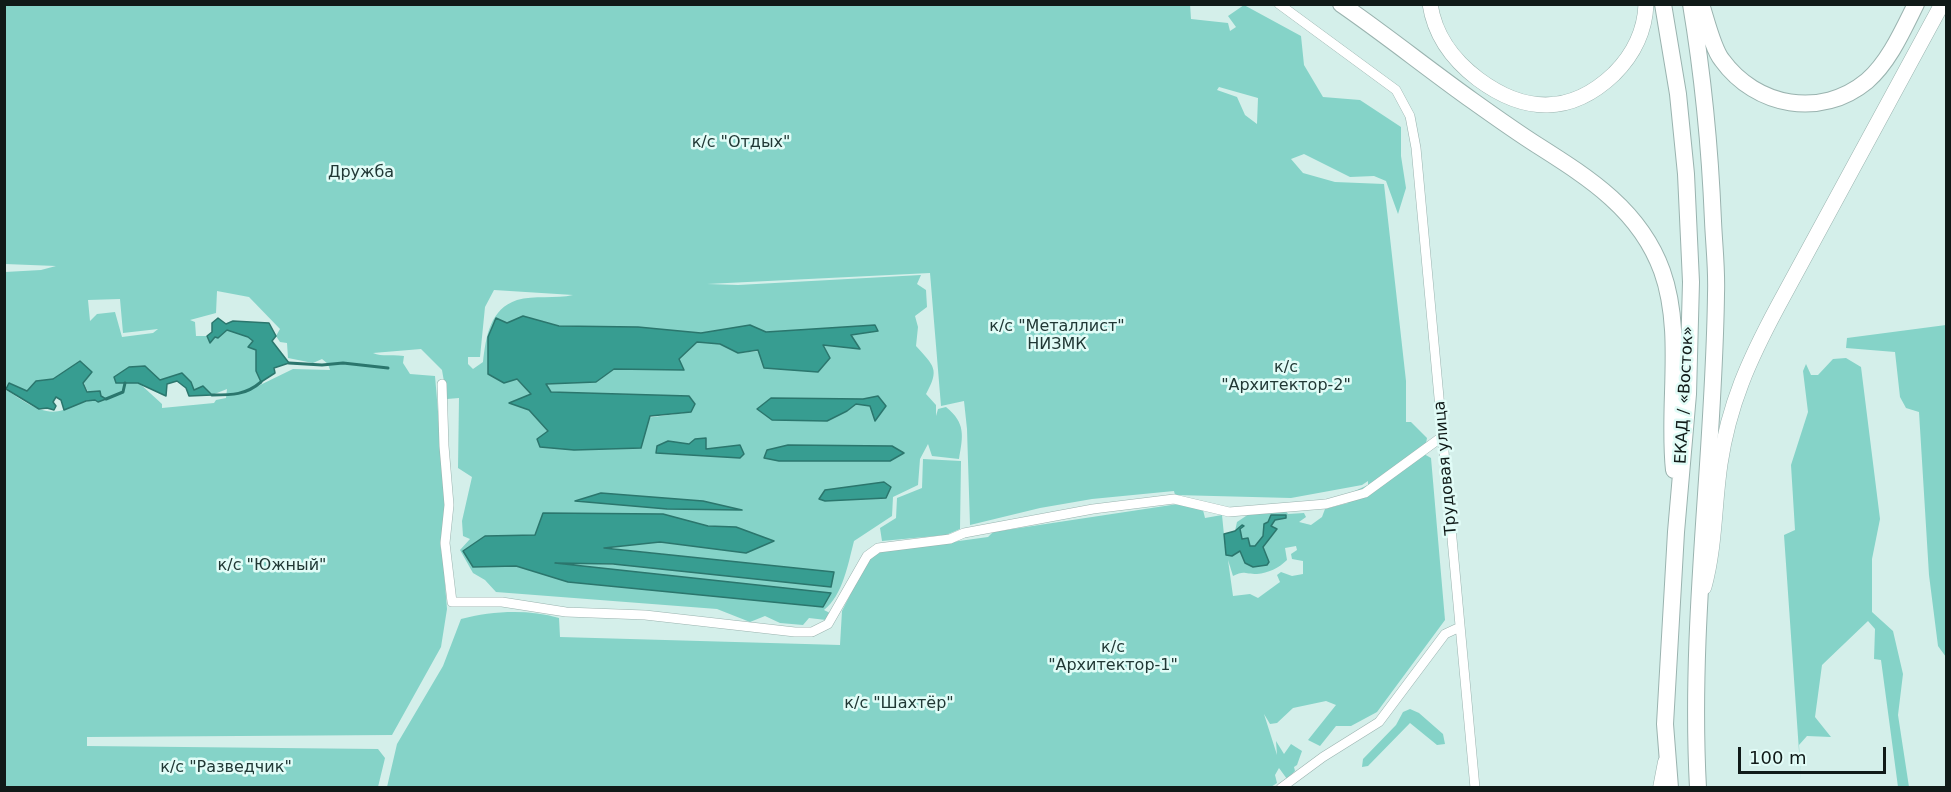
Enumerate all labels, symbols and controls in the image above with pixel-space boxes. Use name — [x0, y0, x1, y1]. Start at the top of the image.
park label: к/с "Отдых" — [692, 133, 790, 153]
park label: Дружба — [328, 163, 394, 183]
park label: к/с "Металлист" НИЗМК — [989, 317, 1125, 355]
street label: ЕКАД / «Восток» — [1672, 325, 1698, 465]
park label: к/с "Архитектор-2" — [1221, 358, 1351, 396]
street label: Трудовая улица — [1431, 400, 1461, 536]
park label: к/с "Южный" — [218, 556, 326, 576]
park label: к/с "Архитектор-1" — [1048, 638, 1178, 676]
park label: к/с "Шахтёр" — [844, 694, 954, 714]
scale bar — [1741, 735, 1890, 773]
text: 100 m — [1749, 747, 1807, 768]
park label: к/с "Разведчик" — [160, 758, 292, 778]

